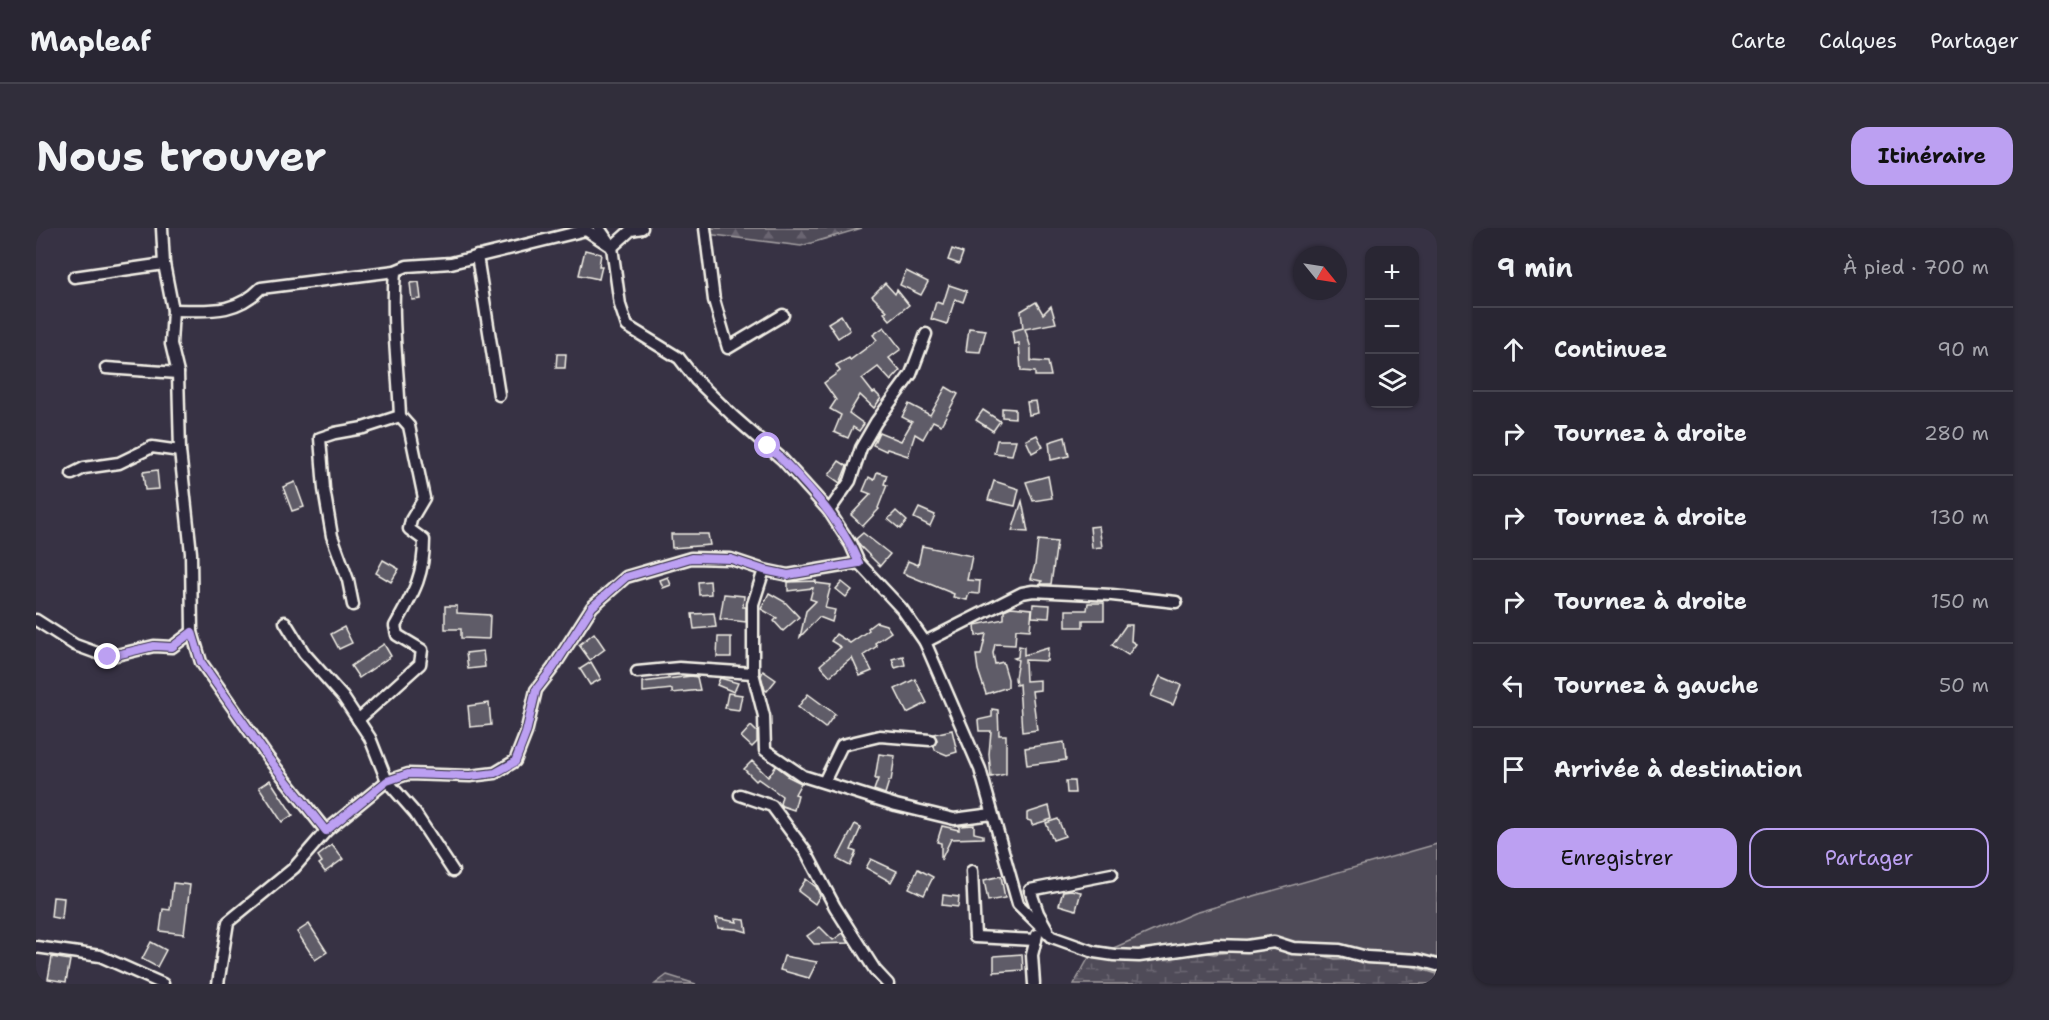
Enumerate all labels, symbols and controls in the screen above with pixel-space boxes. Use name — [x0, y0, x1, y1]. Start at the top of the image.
text: Mapleaf — [30, 22, 151, 60]
text: Carte — [1731, 27, 1786, 55]
text: Calques — [1819, 27, 1897, 55]
text: Partager — [1930, 27, 2019, 55]
button: Itinéraire — [1851, 127, 2013, 185]
text: Nous trouver — [36, 128, 326, 184]
north arrow — [1293, 246, 1347, 300]
map controls — [1365, 246, 1419, 408]
button: + — [1365, 246, 1419, 300]
text: 9 min — [1497, 250, 1573, 285]
text: À pied · 700 m — [1843, 254, 1989, 280]
button: − — [1365, 300, 1419, 354]
icon: ahead — [1497, 333, 1530, 366]
text: Continuez — [1554, 335, 1667, 364]
text: 90 m — [1937, 336, 1989, 362]
button: layers — [1365, 354, 1419, 408]
icon: right — [1497, 417, 1530, 450]
text: Tournez à droite — [1554, 419, 1747, 448]
text: 280 m — [1924, 420, 1989, 446]
route start — [754, 432, 780, 458]
icon: right — [1497, 501, 1530, 534]
text: Tournez à droite — [1554, 503, 1747, 532]
text: 130 m — [1930, 504, 1989, 530]
icon: right — [1497, 585, 1530, 618]
text: Tournez à droite — [1554, 587, 1747, 616]
text: 150 m — [1931, 588, 1989, 614]
route end — [94, 643, 120, 669]
icon: left — [1497, 669, 1530, 702]
text: Tournez à gauche — [1554, 671, 1759, 700]
text: 50 m — [1939, 672, 1989, 698]
icon: arrive — [1497, 753, 1530, 786]
text: Arrivée à destination — [1554, 755, 1802, 784]
button: Enregistrer — [1497, 828, 1737, 888]
button: Partager — [1749, 828, 1989, 888]

